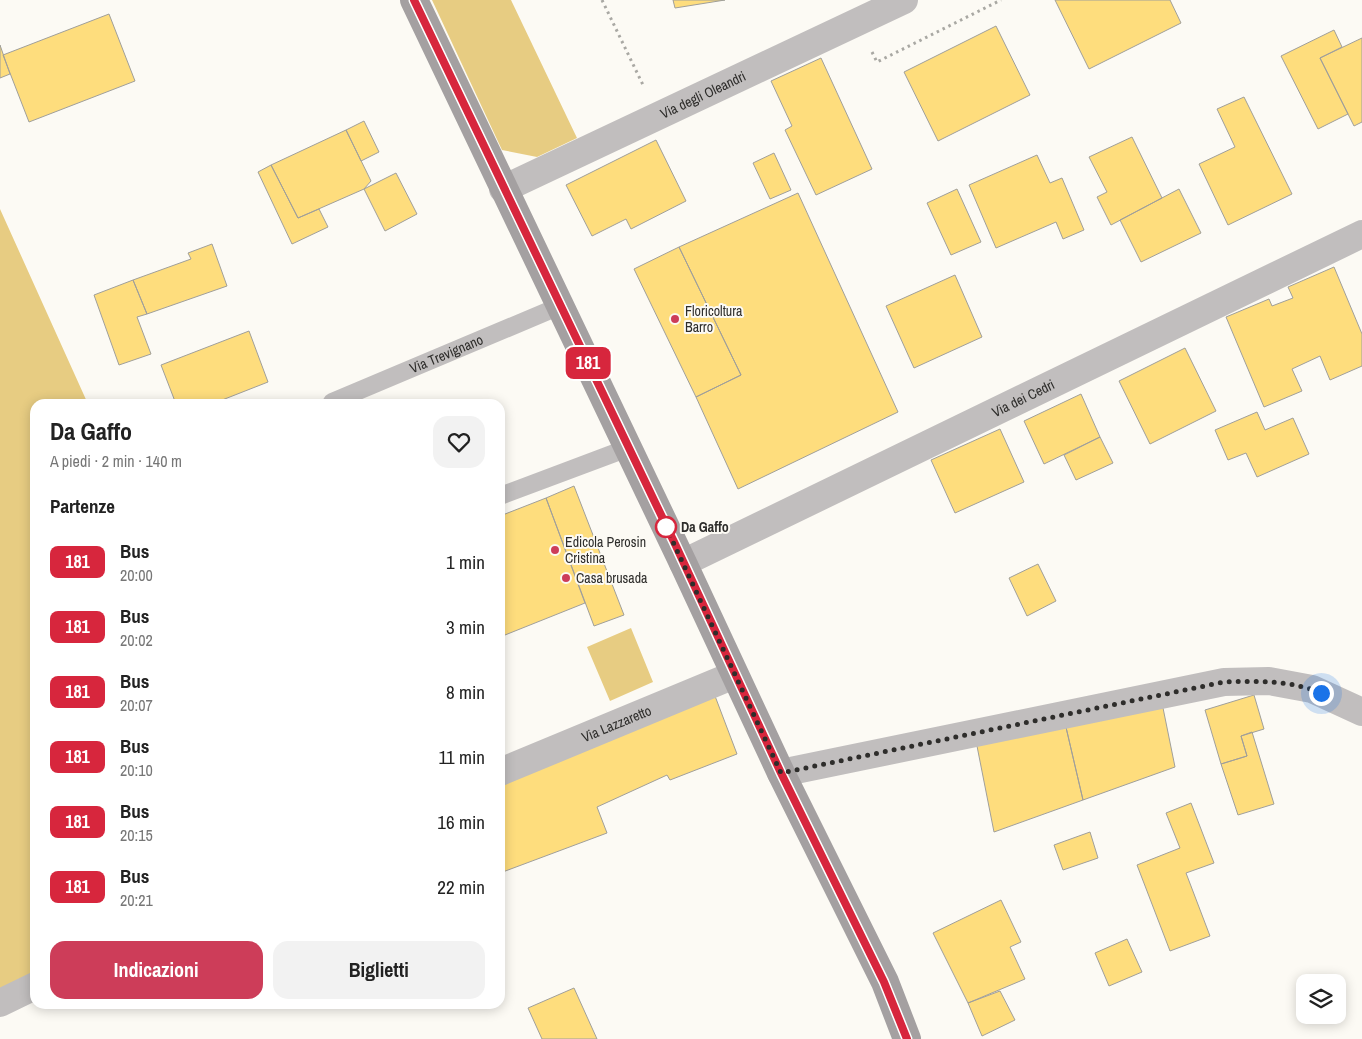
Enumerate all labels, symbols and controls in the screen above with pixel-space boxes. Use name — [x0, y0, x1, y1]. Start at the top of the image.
street label: Via degli Oleandri — [657, 67, 749, 123]
place label: Floricoltura Barro — [685, 302, 743, 336]
marker: Floricoltura Barro — [669, 313, 681, 325]
street label: Via Trevignano — [407, 330, 486, 377]
line badge: 181 — [559, 347, 617, 379]
text: 181 — [576, 350, 600, 375]
street label: Via dei Cedri — [989, 375, 1057, 421]
text: Da Gaffo — [50, 415, 132, 447]
button: heart — [433, 416, 485, 468]
text: A piedi · 2 min · 140 m — [50, 450, 182, 472]
text: Partenze — [50, 493, 115, 519]
marker: Da Gaffo — [655, 516, 677, 538]
place label: Da Gaffo — [681, 518, 729, 536]
place label: Edicola Perosin Cristina — [565, 533, 646, 567]
text: Bus — [120, 538, 149, 564]
marker: Edicola Perosin Cristina — [549, 544, 561, 556]
text: 181 — [65, 549, 90, 574]
text: 1 min — [446, 549, 485, 575]
text: 20:00 — [120, 564, 153, 586]
place label: Casa brusada — [576, 569, 648, 587]
marker: Casa brusada — [560, 572, 572, 584]
text: Bus — [120, 603, 149, 629]
text: 181 — [65, 614, 90, 639]
text: 3 min — [446, 614, 485, 640]
text: 20:02 — [120, 629, 153, 651]
text: Bus — [120, 668, 149, 694]
text: 181 — [65, 679, 90, 704]
text: 8 min — [446, 679, 485, 705]
your location — [1309, 681, 1334, 706]
text: 20:07 — [120, 694, 153, 716]
street label: Via Lazzaretto — [579, 701, 654, 746]
text: Bus — [120, 733, 149, 759]
text: 181 — [65, 744, 90, 769]
text: 11 min — [439, 744, 485, 770]
text: 20:10 — [120, 759, 153, 781]
text: Bus — [120, 798, 149, 824]
text: 181 — [65, 809, 90, 834]
text: 16 min — [437, 809, 485, 835]
text: 20:15 — [120, 824, 153, 846]
text: Bus — [120, 863, 149, 889]
text: 181 — [65, 874, 90, 899]
text: 22 min — [437, 874, 485, 900]
text: 20:21 — [120, 889, 153, 911]
button: Indicazioni — [50, 941, 263, 999]
button: Biglietti — [273, 941, 485, 999]
map controls — [1296, 974, 1346, 1024]
button: layers — [1296, 974, 1346, 1024]

